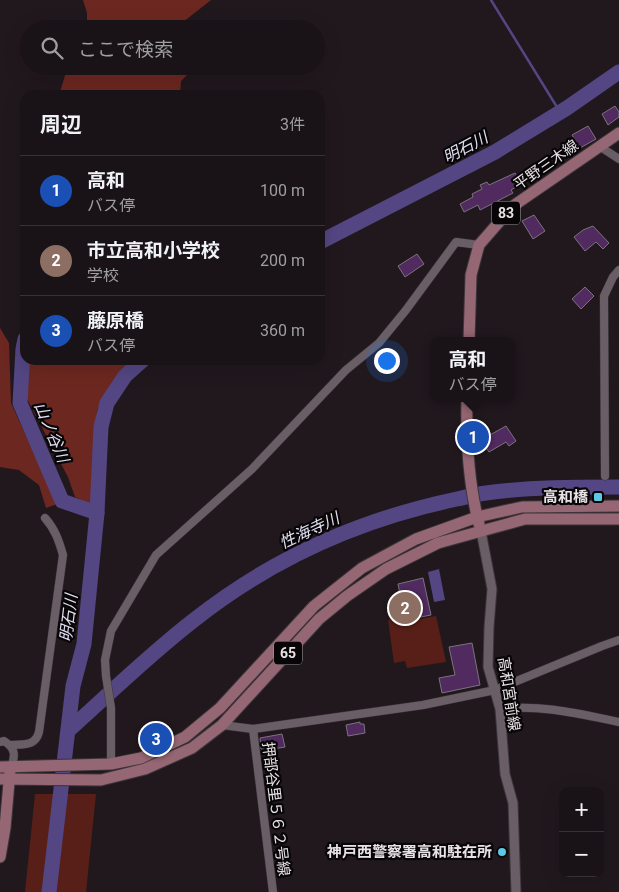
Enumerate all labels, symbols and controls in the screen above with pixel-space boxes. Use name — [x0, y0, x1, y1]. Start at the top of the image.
search box — [20, 20, 325, 75]
icon: search — [38, 34, 66, 62]
text: ここで検索 — [78, 38, 173, 61]
text: 周辺 — [40, 113, 82, 137]
text: 3件 — [280, 115, 305, 134]
water label: 明石川 — [440, 127, 493, 167]
street label: 平野三木線 — [510, 136, 582, 194]
text: 高和 — [87, 169, 125, 192]
text: 1 — [51, 181, 61, 200]
text: 100 m — [260, 181, 305, 200]
text: バス停 — [87, 196, 135, 215]
road number: 83 — [492, 202, 520, 224]
text: 市立高和小学校 — [87, 239, 220, 262]
text: 2 — [51, 251, 61, 270]
text: 200 m — [260, 251, 305, 270]
text: 学校 — [87, 266, 119, 285]
text: 藤原橋 — [87, 309, 144, 332]
text: 3 — [51, 321, 61, 340]
text: 360 m — [260, 321, 305, 340]
text: バス停 — [87, 336, 135, 355]
popup — [430, 337, 515, 402]
your location — [374, 348, 400, 374]
text: 高和 — [448, 348, 487, 371]
text: バス停 — [448, 375, 497, 394]
water label: 山ノ谷川 — [30, 399, 74, 467]
pin: 1 — [457, 418, 489, 456]
place label: 高和橋 — [543, 488, 589, 506]
marker: 高和橋 — [592, 491, 604, 503]
water label: 性海寺川 — [276, 507, 344, 553]
pin: 2 — [389, 589, 421, 627]
water label: 明石川 — [56, 591, 81, 643]
road number: 65 — [274, 641, 302, 664]
street label: 高和宮前線 — [494, 656, 524, 732]
pin: 3 — [140, 720, 172, 758]
street label: 押部谷里５６２号線 — [259, 741, 293, 877]
map controls — [559, 787, 604, 877]
button: + — [559, 787, 604, 832]
button: − — [559, 832, 604, 877]
place label: 神戸西警察署高和駐在所 — [326, 843, 492, 861]
marker: 神戸西警察署高和駐在所 — [496, 846, 508, 858]

